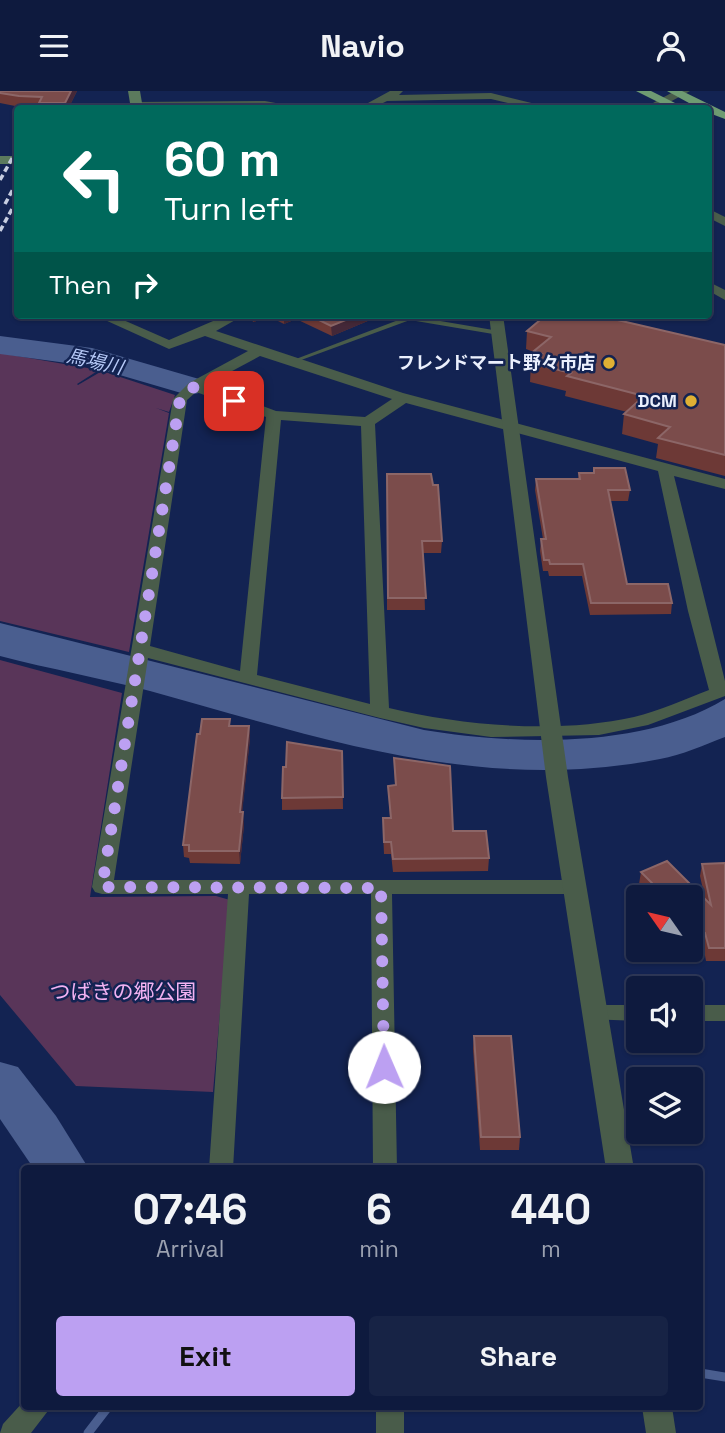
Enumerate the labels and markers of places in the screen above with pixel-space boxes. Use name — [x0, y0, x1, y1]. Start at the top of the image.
place label: フレンドマート野々市店 — [397, 351, 595, 374]
marker: フレンドマート野々市店 — [601, 355, 617, 371]
pin — [204, 371, 264, 431]
place label: DCM — [638, 389, 677, 412]
marker: DCM — [683, 393, 699, 409]

